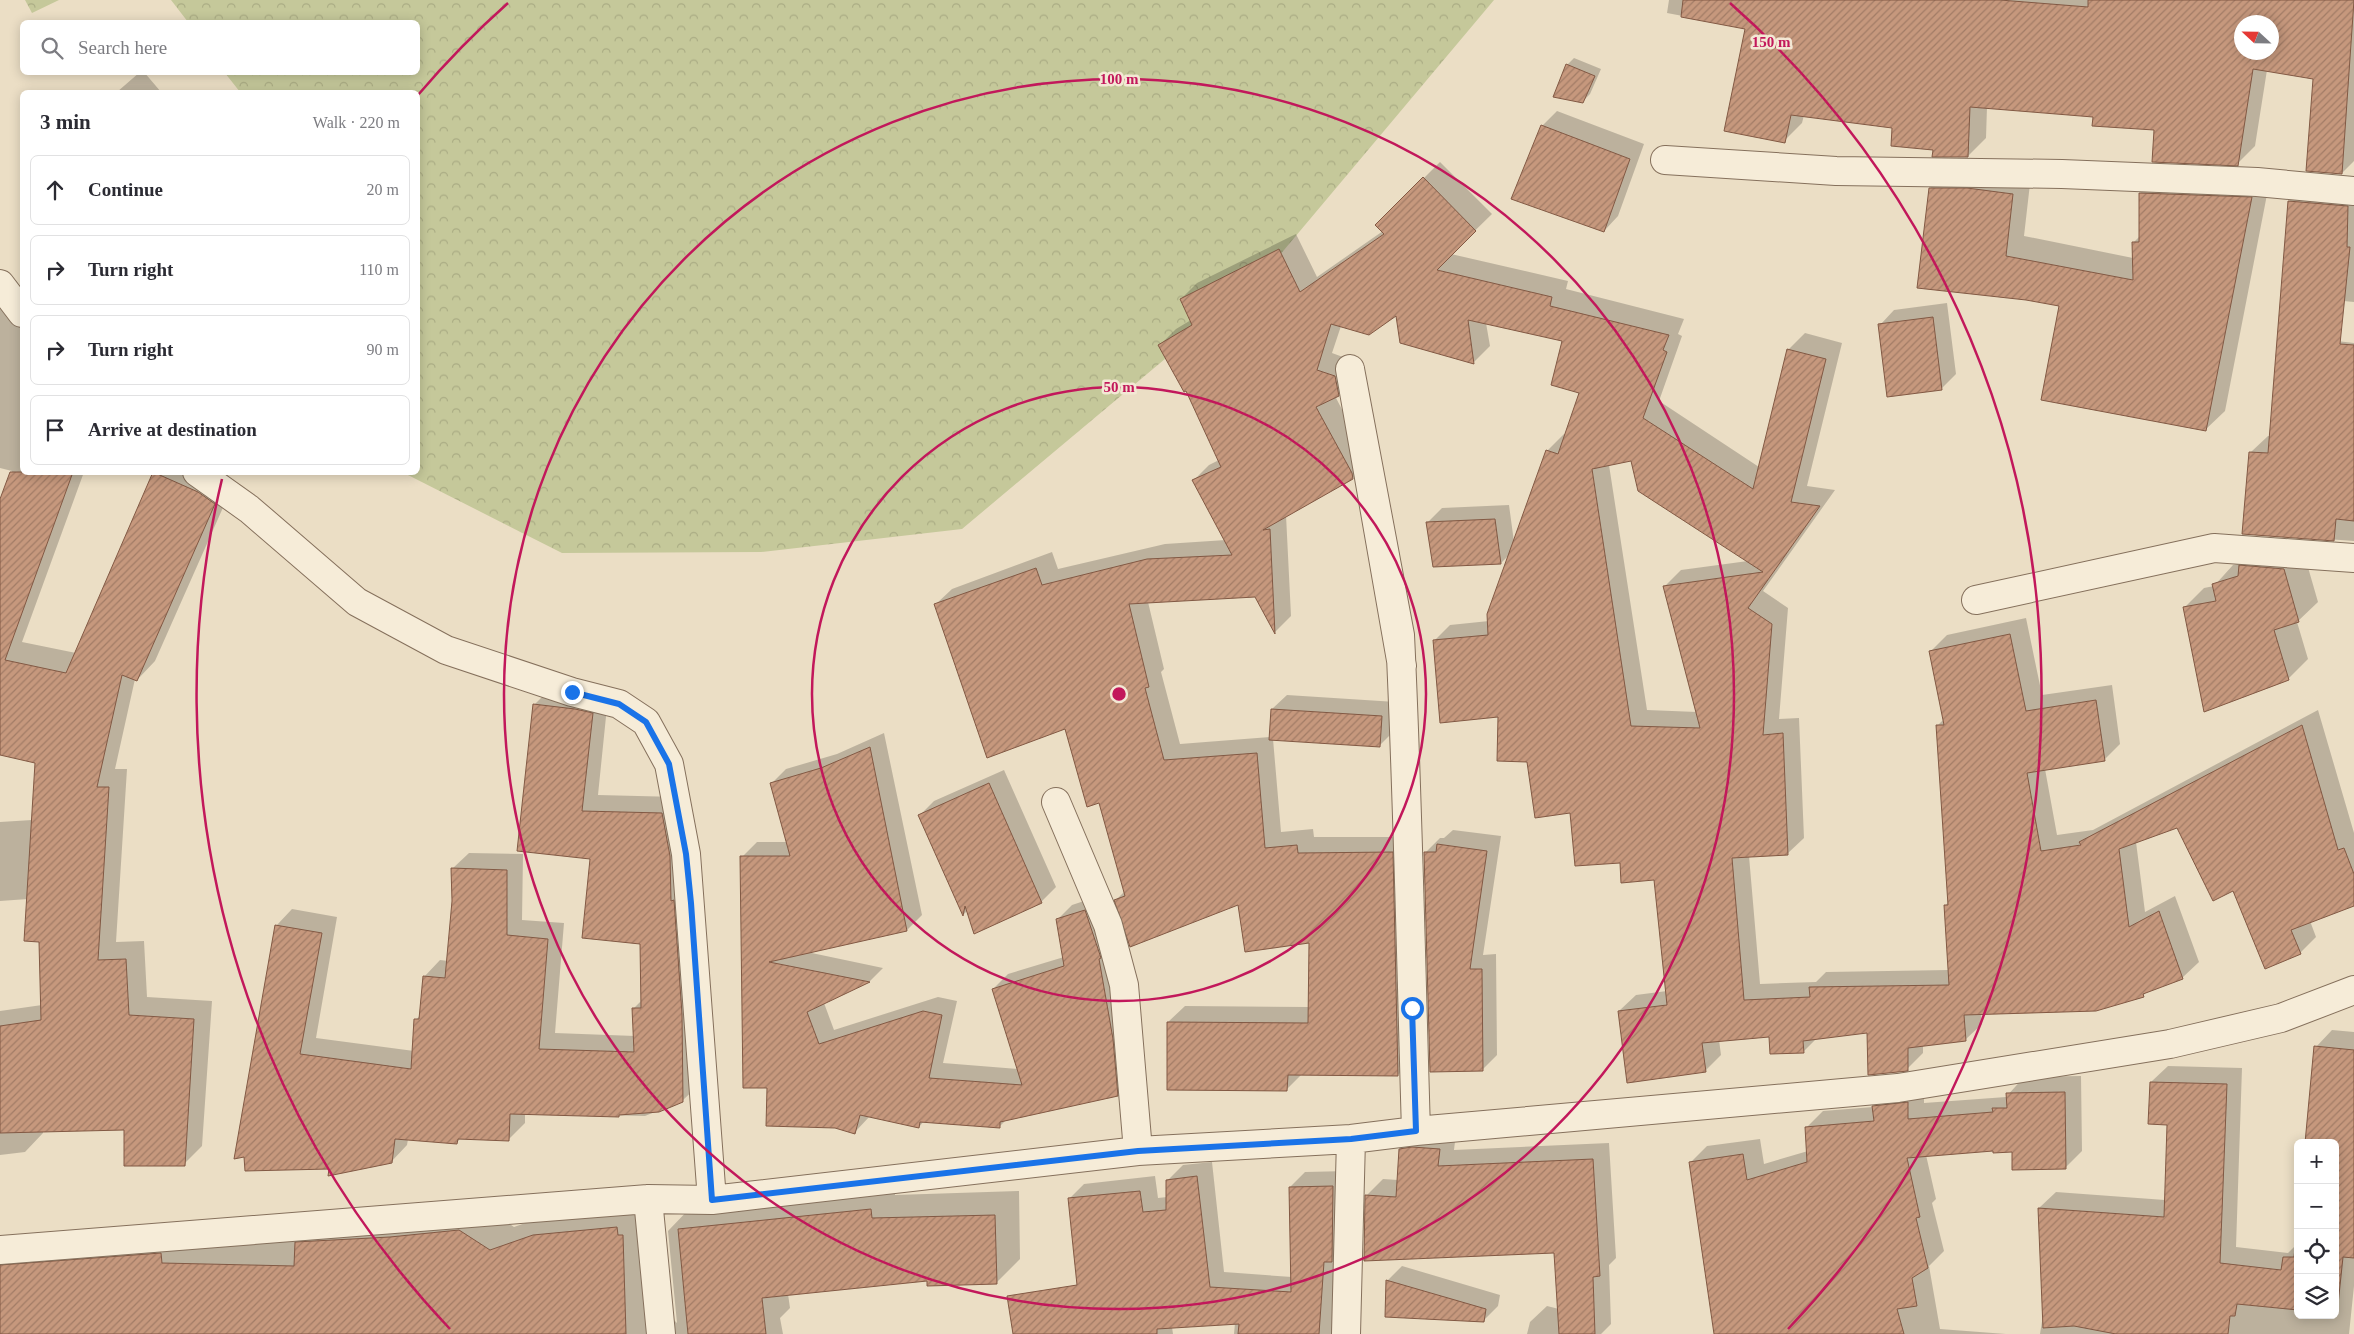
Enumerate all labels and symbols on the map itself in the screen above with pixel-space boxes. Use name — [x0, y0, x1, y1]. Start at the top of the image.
north arrow — [2234, 15, 2279, 60]
text: 150 m — [1752, 34, 1791, 50]
text: 100 m — [1100, 71, 1139, 87]
text: 50 m — [1103, 379, 1135, 395]
route end — [561, 681, 584, 704]
centre of rings — [1110, 685, 1128, 703]
route start — [1401, 997, 1424, 1020]

